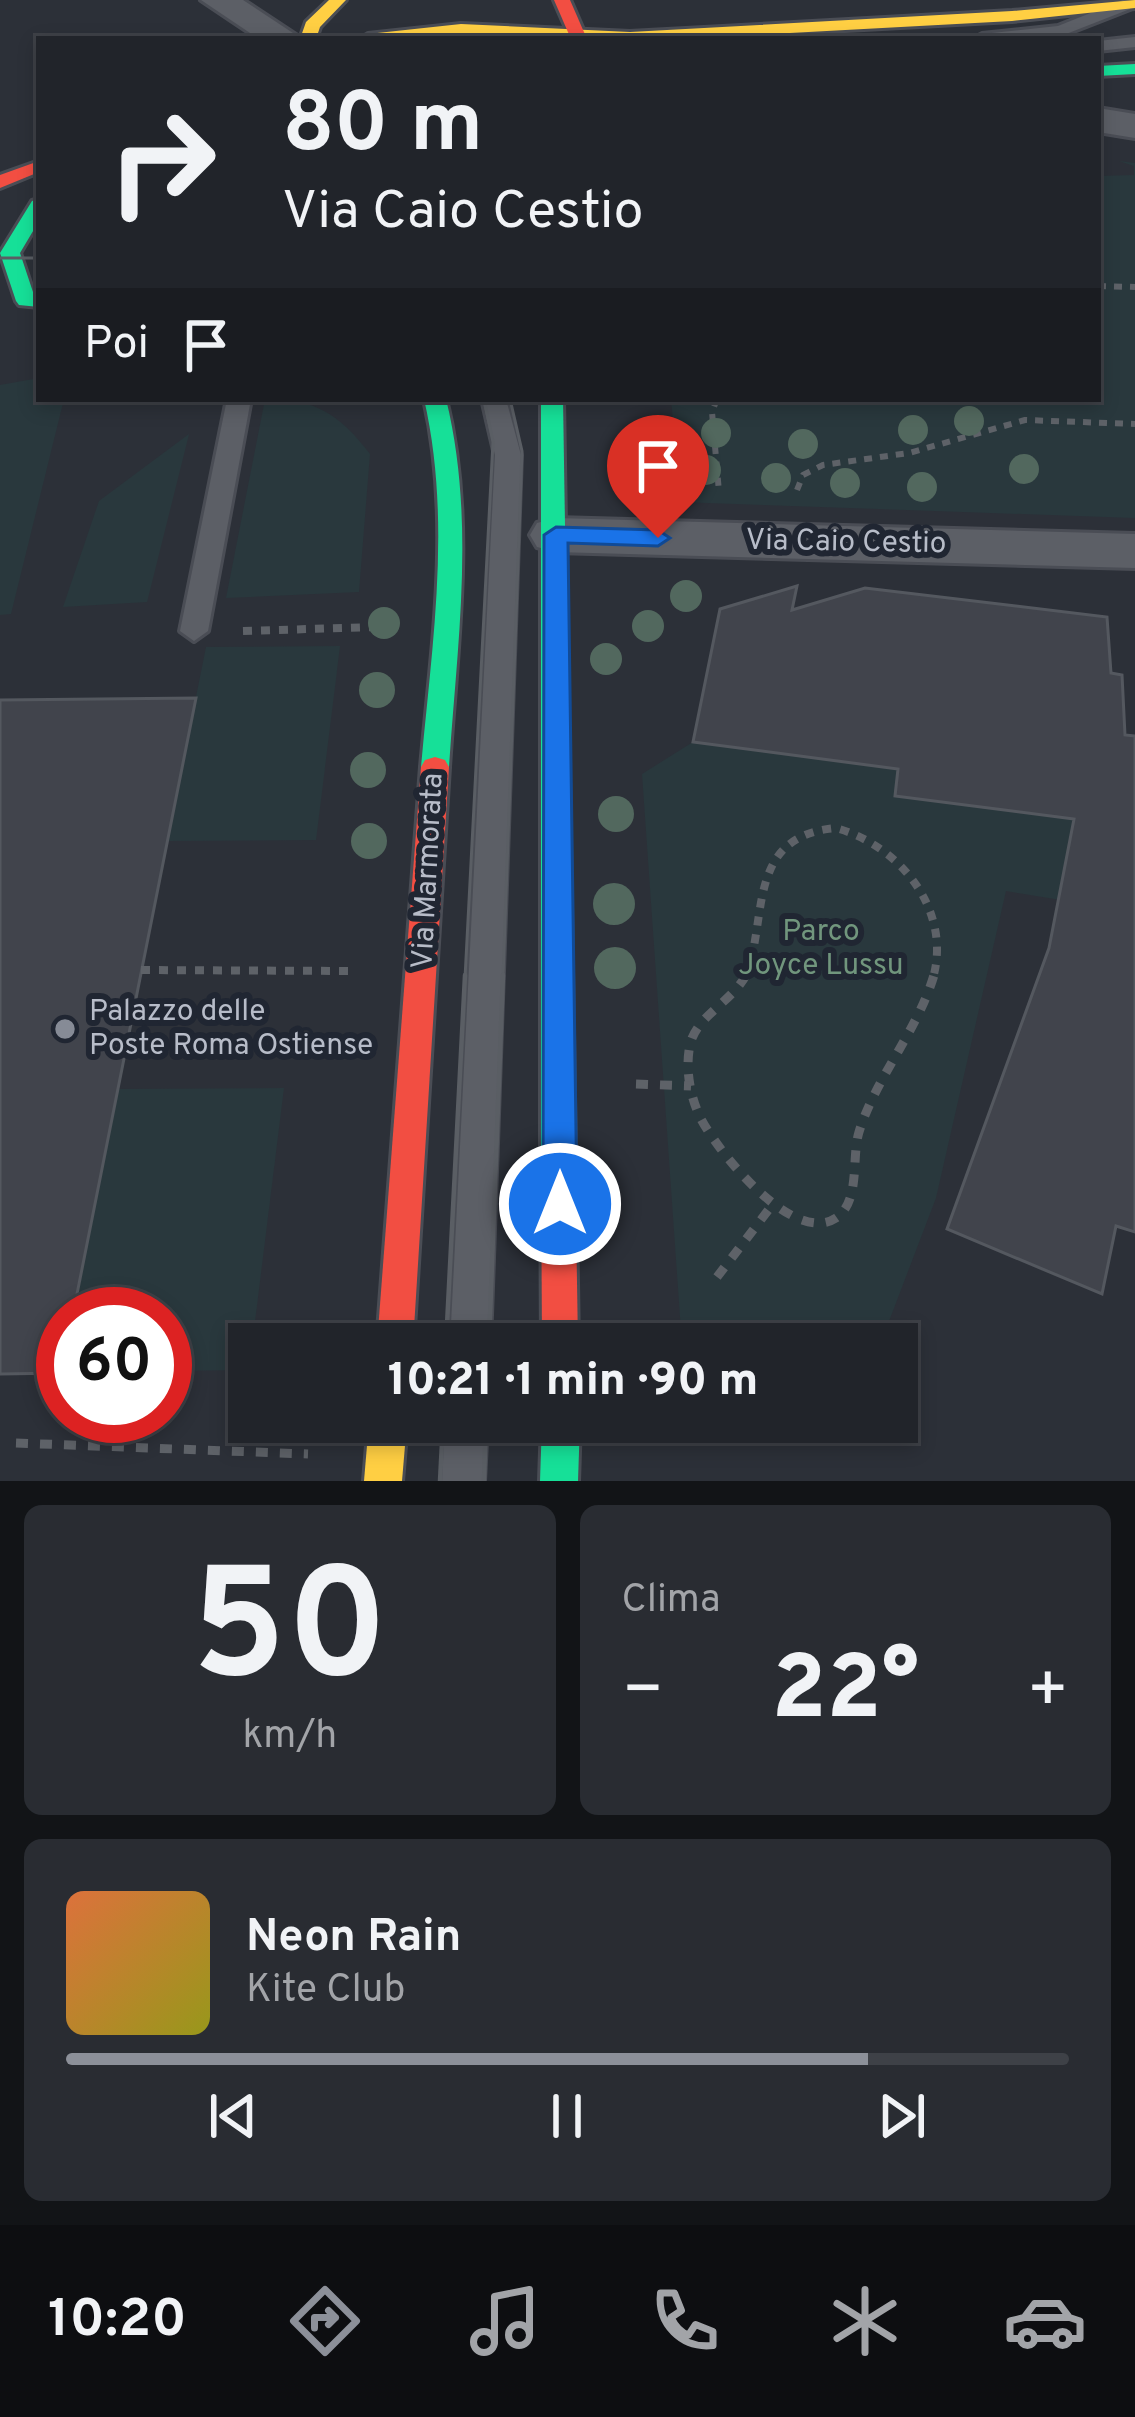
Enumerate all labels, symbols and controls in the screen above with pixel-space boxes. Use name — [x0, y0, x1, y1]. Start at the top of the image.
text: 80 m — [282, 75, 483, 181]
icon: right — [84, 84, 240, 240]
text: Via Caio Cestio — [282, 179, 644, 248]
icon: arrive — [173, 312, 239, 378]
text: Poi — [84, 317, 149, 374]
pin — [607, 415, 709, 538]
icon: arrive — [625, 433, 691, 499]
street label: Via Caio Cestio — [745, 523, 947, 563]
street label: Via Marmorata — [405, 772, 453, 970]
park label: Parco Joyce Lussu — [738, 914, 904, 985]
place label: Palazzo delle Poste Roma Ostiense — [89, 994, 373, 1065]
marker: Palazzo delle Poste Roma Ostiense — [52, 1016, 78, 1042]
position arrow — [497, 1141, 623, 1267]
speed limit sign: 60 — [36, 1287, 192, 1443]
text: 10:21 · 1 min · 90 m — [388, 1354, 758, 1411]
text: 50 — [191, 1536, 389, 1734]
text: Clima — [622, 1577, 721, 1626]
text: 22° — [771, 1637, 919, 1750]
text: − — [622, 1652, 664, 1735]
text: + — [1026, 1652, 1069, 1735]
text: km/h — [242, 1713, 337, 1762]
text: Neon Rain — [246, 1910, 462, 1967]
text: Kite Club — [246, 1967, 405, 2016]
icon: previous — [200, 2083, 266, 2149]
icon: pause — [534, 2083, 600, 2149]
icon: next — [869, 2083, 935, 2149]
icon: directions — [283, 2279, 367, 2363]
icon: music — [463, 2279, 547, 2363]
icon: phone — [643, 2279, 727, 2363]
icon: climate — [823, 2279, 907, 2363]
icon: car — [1003, 2279, 1087, 2363]
text: 10:20 — [48, 2287, 187, 2356]

